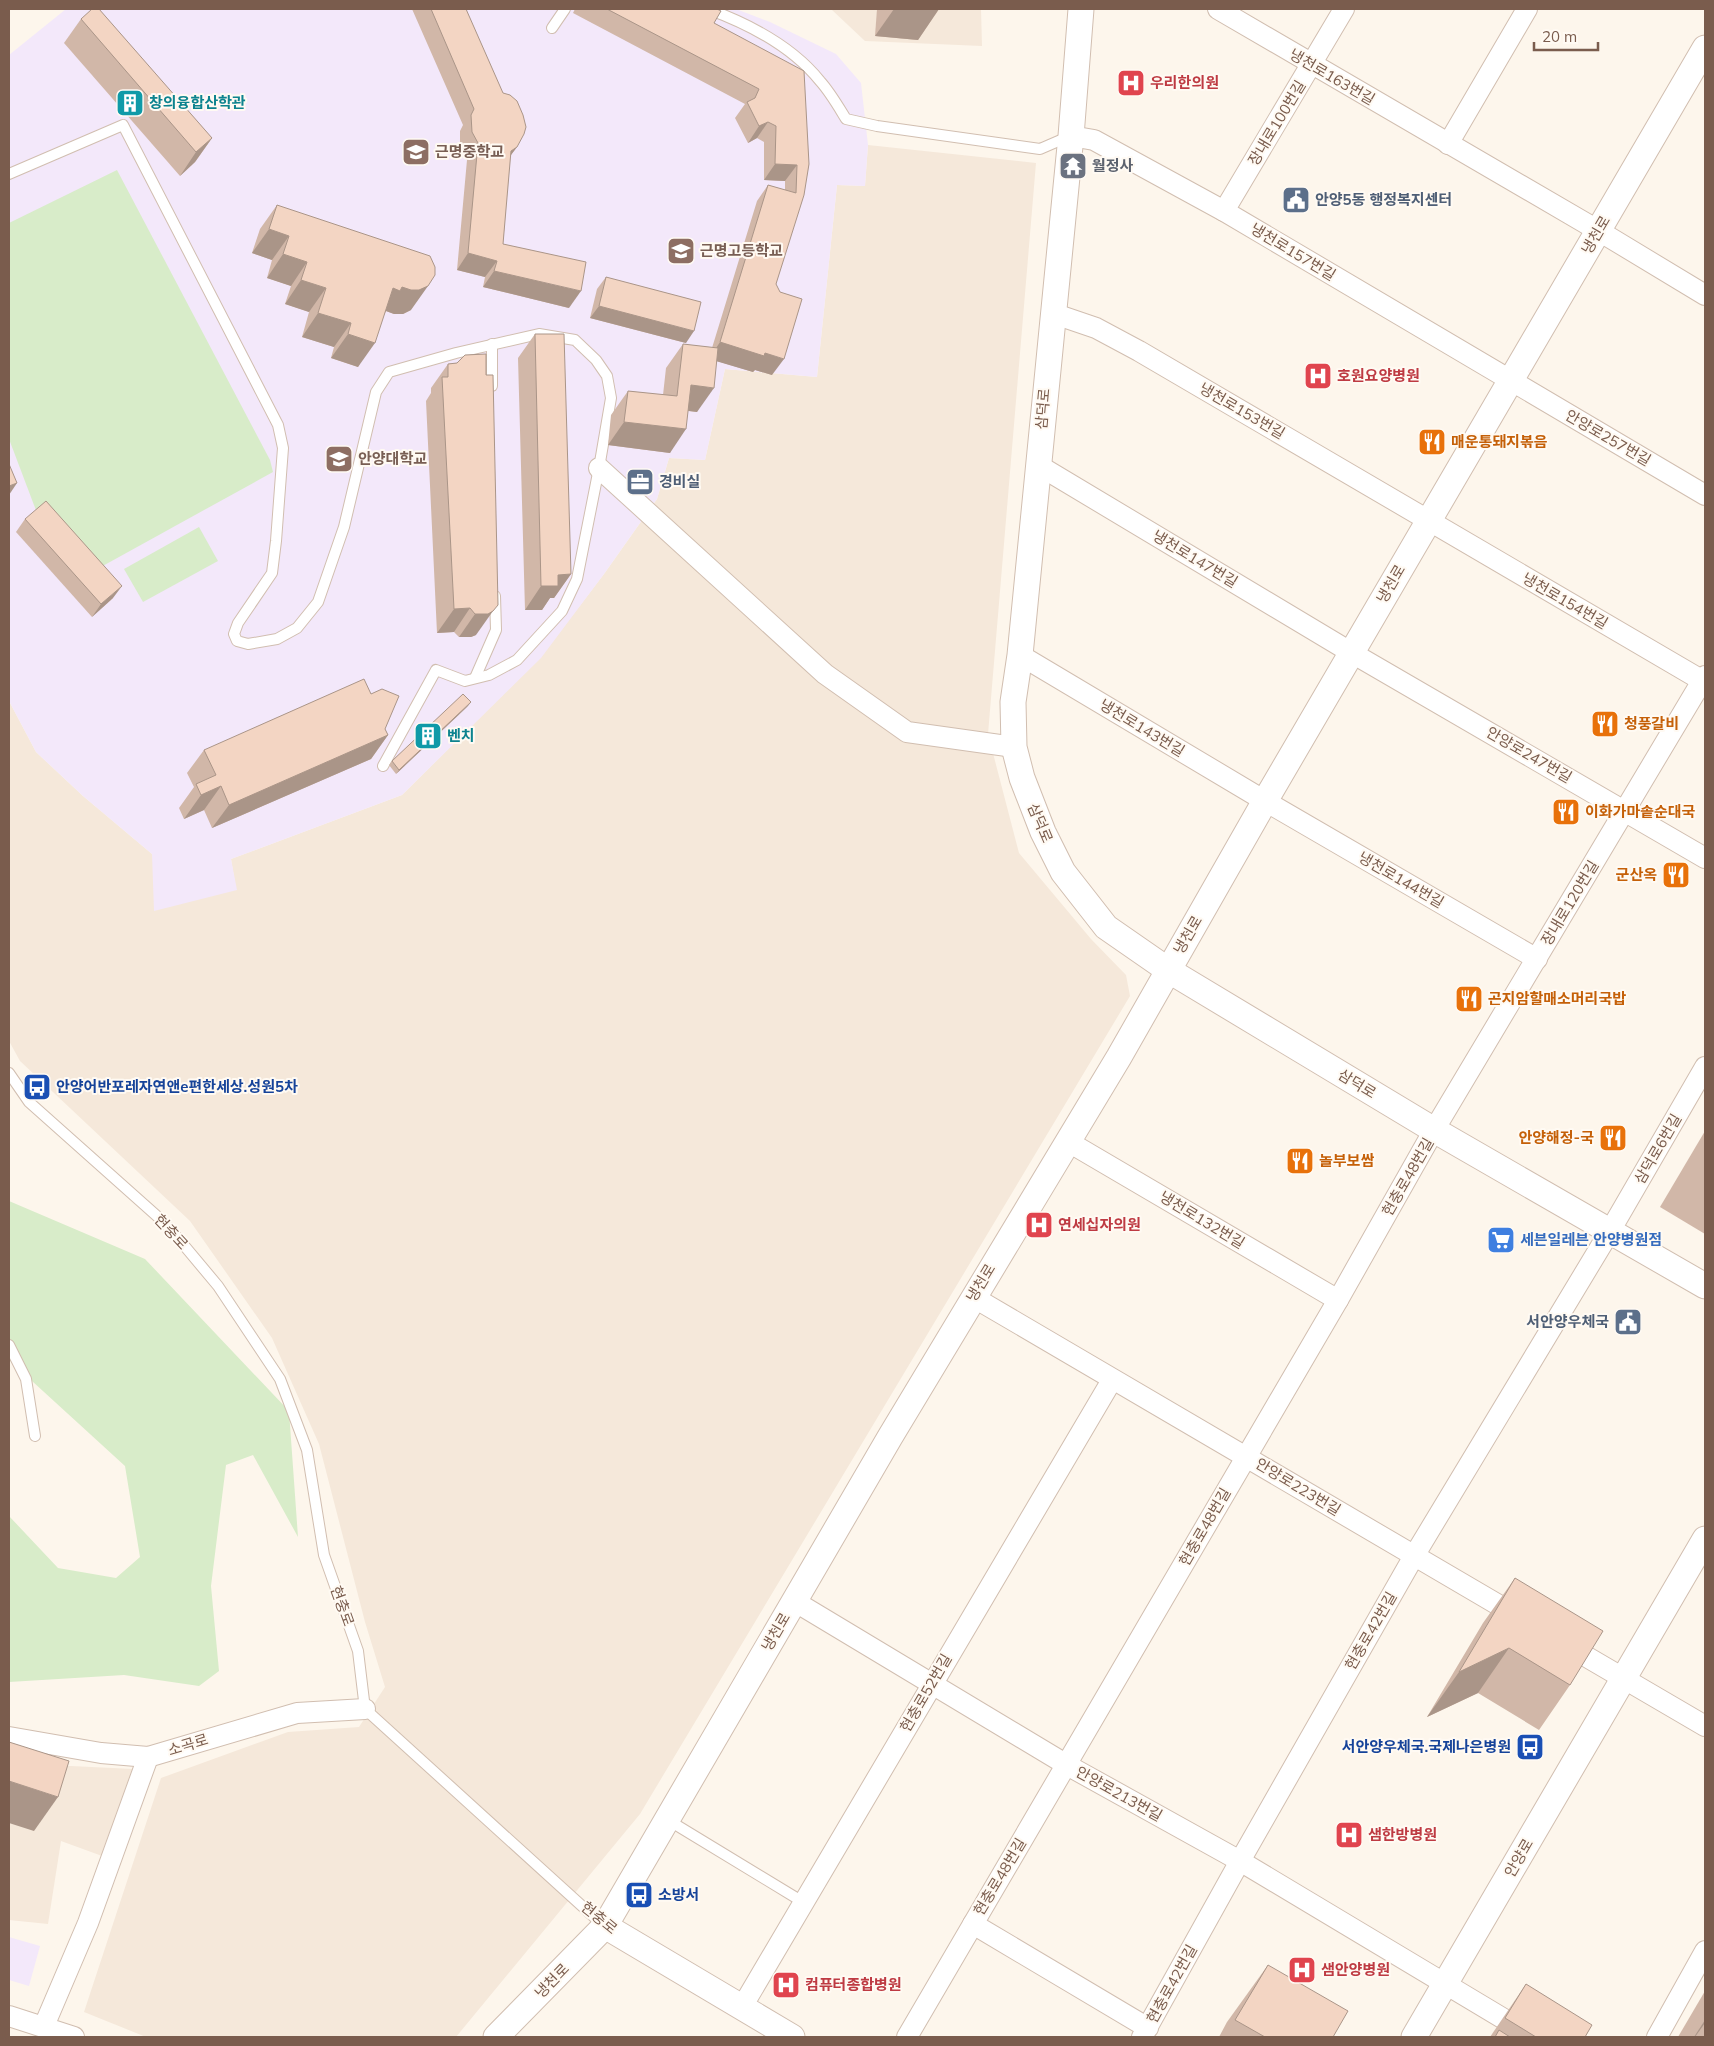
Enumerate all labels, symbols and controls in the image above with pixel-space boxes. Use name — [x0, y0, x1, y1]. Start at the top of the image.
scale bar — [1534, 20, 1598, 52]
text: 20 m — [1542, 27, 1577, 46]
street label: 냉천로163번길 — [1286, 44, 1379, 109]
hospital icon: 우리한의원 — [1116, 68, 1146, 98]
place label: 우리한의원 — [1150, 73, 1219, 92]
street label: 장내로100번길 — [1244, 77, 1309, 169]
building icon: 창의융합산학관 — [115, 88, 145, 118]
place label: 창의융합산학관 — [149, 93, 246, 112]
school or university icon: 근명중학교 — [401, 137, 431, 167]
place label: 근명중학교 — [435, 142, 504, 161]
temple icon: 월정사 — [1058, 151, 1088, 181]
place label: 월정사 — [1092, 156, 1134, 175]
public building icon: 안양5동 행정복지센터 — [1281, 185, 1311, 215]
place label: 안양5동 행정복지센터 — [1315, 190, 1452, 209]
street label: 냉천로 — [1577, 212, 1614, 257]
street label: 냉천로157번길 — [1247, 219, 1339, 284]
school or university icon: 근명고등학교 — [666, 236, 696, 266]
place label: 근명고등학교 — [700, 241, 783, 260]
hospital icon: 호원요양병원 — [1303, 361, 1333, 391]
place label: 호원요양병원 — [1337, 366, 1420, 385]
street label: 냉천로153번길 — [1196, 378, 1289, 443]
street label: 삼덕로 — [1031, 388, 1054, 430]
street label: 안양로257번길 — [1562, 405, 1655, 470]
restaurant icon: 매운통돼지볶음 — [1417, 427, 1447, 457]
place label: 매운통돼지볶음 — [1451, 432, 1548, 451]
school or university icon: 안양대학교 — [324, 444, 354, 474]
place label: 안양대학교 — [358, 449, 427, 468]
office icon: 경비실 — [625, 467, 655, 497]
place label: 경비실 — [659, 472, 700, 491]
street label: 냉천로147번길 — [1149, 526, 1241, 591]
street label: 냉천로 — [1372, 561, 1409, 606]
street label: 냉천로154번길 — [1519, 568, 1612, 633]
street label: 냉천로143번길 — [1096, 695, 1188, 760]
restaurant icon: 청풍갈비 — [1590, 709, 1620, 739]
place label: 청풍갈비 — [1624, 714, 1679, 733]
building icon: 벤치 — [413, 721, 443, 751]
street label: 안양로247번길 — [1483, 722, 1576, 787]
place label: 벤치 — [447, 726, 475, 745]
restaurant icon: 이화가마솥순대국 — [1551, 797, 1581, 827]
street label: 삼덕로 — [1024, 800, 1057, 846]
place label: 이화가마솥순대국 — [1585, 802, 1696, 821]
street label: 냉천로144번길 — [1355, 847, 1448, 912]
street label: 장내로120번길 — [1537, 857, 1602, 949]
restaurant icon: 군산옥 — [1661, 860, 1691, 890]
place label: 군산옥 — [1616, 865, 1657, 884]
street label: 냉천로 — [1169, 912, 1206, 957]
restaurant icon: 곤지암할매소머리국밥 — [1454, 984, 1484, 1014]
place label: 곤지암할매소머리국밥 — [1488, 989, 1626, 1008]
street label: 삼덕로 — [1335, 1065, 1380, 1102]
bus stop icon: 안양어반포레자연앤e편한세상.성원5차 — [22, 1072, 52, 1102]
place label: 안양어반포레자연앤e편한세상.성원5차 — [56, 1077, 298, 1096]
street label: 삼덕로6번길 — [1630, 1110, 1685, 1187]
restaurant icon: 안양해정-국 — [1598, 1123, 1628, 1153]
place label: 안양해정-국 — [1518, 1128, 1594, 1147]
street label: 현충로48번길 — [1378, 1134, 1438, 1219]
restaurant icon: 놀부보쌈 — [1285, 1146, 1315, 1176]
place label: 놀부보쌈 — [1319, 1151, 1374, 1170]
street label: 냉천로132번길 — [1156, 1187, 1248, 1252]
street label: 현충로 — [150, 1210, 192, 1253]
hospital icon: 연세십자의원 — [1024, 1210, 1054, 1240]
place label: 연세십자의원 — [1058, 1215, 1141, 1234]
supermarket icon: 세븐일레븐 안양병원점 — [1486, 1225, 1516, 1255]
place label: 세븐일레븐 안양병원점 — [1520, 1230, 1662, 1249]
street label: 냉천로 — [962, 1260, 999, 1305]
public building icon: 서안양우체국 — [1613, 1307, 1643, 1337]
place label: 서안양우체국 — [1526, 1312, 1609, 1331]
street label: 안양로223번길 — [1252, 1454, 1344, 1519]
street label: 현충로48번길 — [1175, 1484, 1235, 1569]
street label: 현충로 — [326, 1583, 358, 1629]
street label: 현충로42번길 — [1341, 1588, 1401, 1673]
street label: 냉천로 — [757, 1609, 794, 1654]
street label: 현충로52번길 — [896, 1650, 956, 1735]
street label: 소곡로 — [165, 1729, 210, 1760]
bus stop icon: 서안양우체국.국제나은병원 — [1515, 1732, 1545, 1762]
place label: 서안양우체국.국제나은병원 — [1342, 1737, 1511, 1756]
street label: 안양로213번길 — [1073, 1762, 1166, 1825]
hospital icon: 샘한방병원 — [1334, 1820, 1364, 1850]
place label: 샘한방병원 — [1368, 1825, 1437, 1844]
street label: 현충로48번길 — [969, 1835, 1030, 1919]
street label: 안양로 — [1500, 1835, 1537, 1880]
bus stop icon: 소방서 — [624, 1880, 654, 1910]
place label: 소방서 — [658, 1885, 699, 1904]
street label: 현충로 — [577, 1897, 621, 1938]
street label: 현충로42번길 — [1142, 1941, 1201, 2026]
hospital icon: 샘안양병원 — [1287, 1955, 1317, 1985]
street label: 냉천로 — [530, 1959, 573, 2002]
place label: 샘안양병원 — [1321, 1960, 1390, 1979]
hospital icon: 컴퓨터종합병원 — [771, 1970, 801, 2000]
place label: 컴퓨터종합병원 — [805, 1975, 902, 1994]

